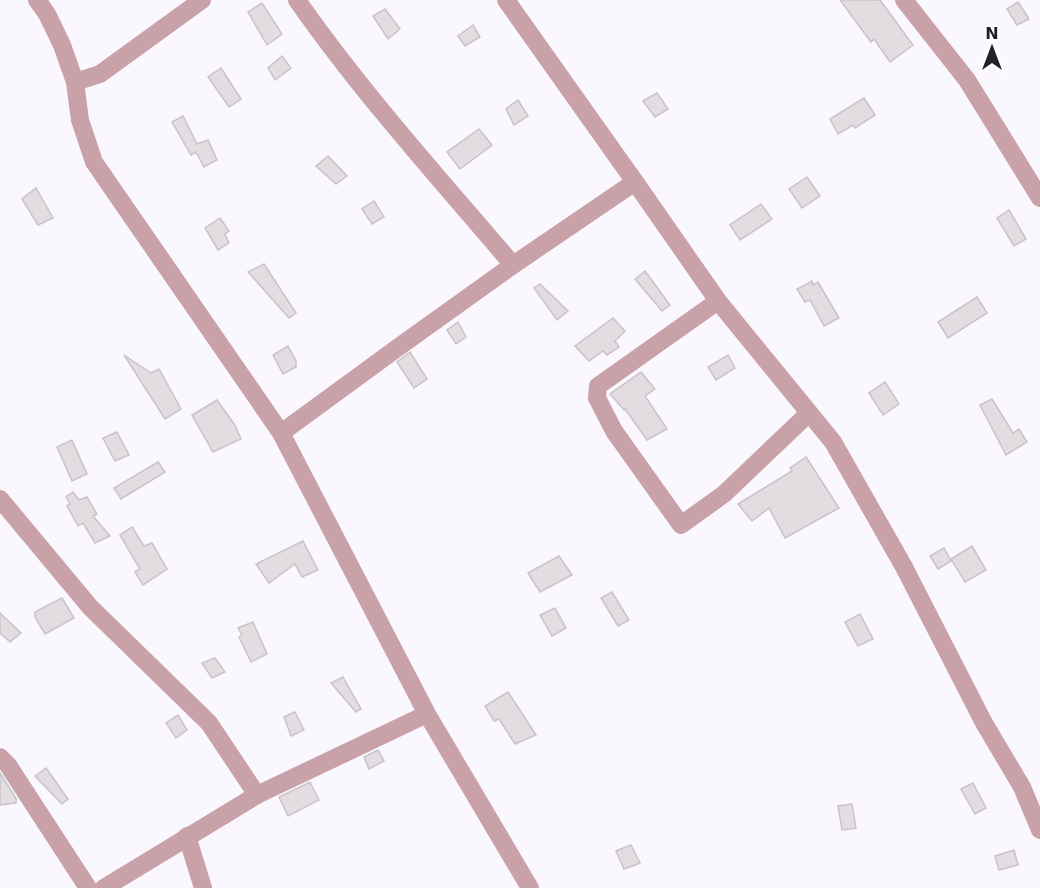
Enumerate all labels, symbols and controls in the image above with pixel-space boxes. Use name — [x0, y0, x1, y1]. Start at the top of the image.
north arrow — [962, 18, 1022, 78]
text: N — [985, 24, 999, 43]

